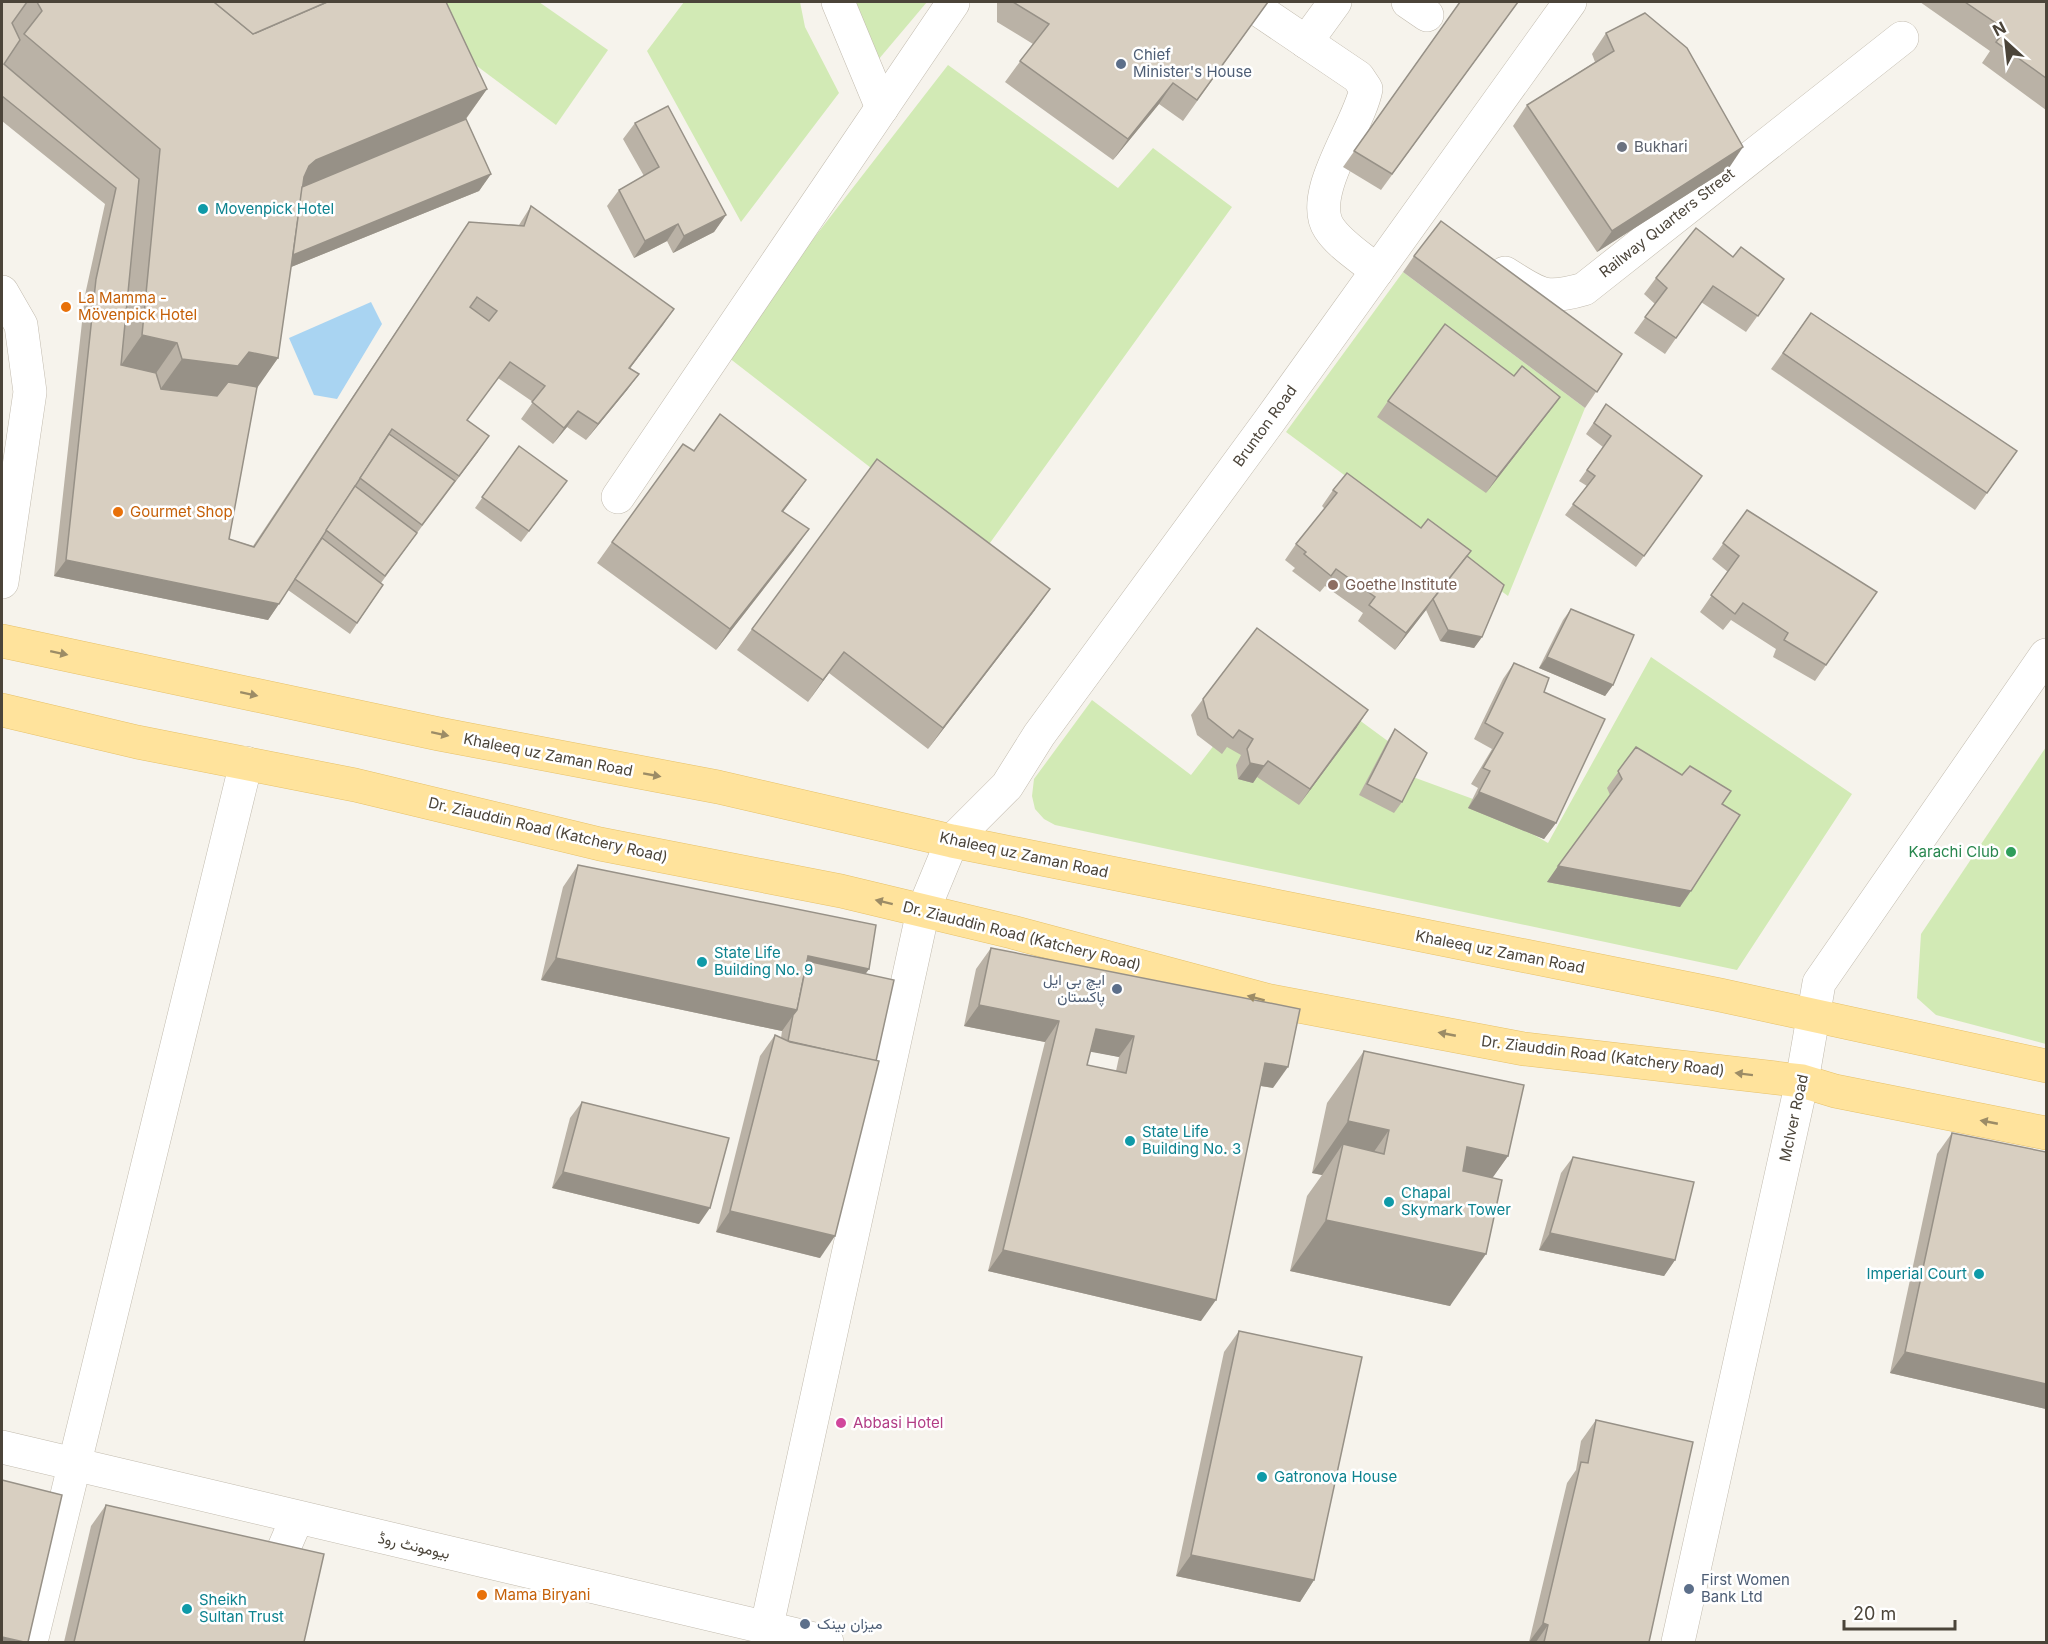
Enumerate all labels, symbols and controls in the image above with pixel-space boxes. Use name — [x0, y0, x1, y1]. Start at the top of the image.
north arrow — [1976, 12, 2036, 72]
text: N — [1989, 17, 2009, 40]
place label: Chief Minister's House — [1133, 45, 1252, 81]
marker: Chief Minister's House — [1114, 57, 1128, 71]
place label: Bukhari — [1634, 137, 1688, 156]
marker: Bukhari — [1615, 140, 1629, 154]
street label: Railway Quarters Street — [1595, 164, 1738, 281]
place label: Movenpick Hotel — [215, 199, 334, 218]
marker: Movenpick Hotel — [196, 202, 210, 216]
place label: La Mamma - Mövenpick Hotel — [78, 288, 197, 324]
marker: La Mamma - Mövenpick Hotel — [59, 300, 73, 314]
street label: Brunton Road — [1229, 381, 1301, 470]
place label: Gourmet Shop — [130, 502, 233, 521]
marker: Gourmet Shop — [111, 505, 125, 519]
place label: Goethe Institute — [1345, 575, 1457, 594]
marker: Goethe Institute — [1326, 578, 1340, 592]
one-way arrow — [49, 649, 68, 658]
one-way arrow — [240, 690, 259, 700]
street label: Khaleeq uz Zaman Road — [462, 729, 634, 780]
one-way arrow — [431, 730, 450, 739]
one-way arrow — [643, 771, 662, 780]
street label: Dr. Ziauddin Road (Katchery Road) — [427, 793, 670, 866]
street label: Khaleeq uz Zaman Road — [938, 827, 1110, 882]
place label: Karachi Club — [1908, 842, 1999, 861]
marker: Karachi Club — [2004, 845, 2018, 859]
one-way arrow — [875, 896, 893, 906]
street label: Dr. Ziauddin Road (Katchery Road) — [901, 897, 1143, 974]
street label: Khaleeq uz Zaman Road — [1414, 926, 1586, 977]
place label: State Life Building No. 9 — [714, 943, 813, 979]
marker: State Life Building No. 9 — [695, 955, 709, 969]
place label: ایچ بی ایل پاکستان — [1043, 970, 1105, 1007]
marker: ایچ بی ایل پاکستان — [1110, 982, 1124, 996]
one-way arrow — [1247, 992, 1265, 1002]
one-way arrow — [1437, 1029, 1456, 1038]
street label: Dr. Ziauddin Road (Katchery Road) — [1480, 1031, 1726, 1080]
one-way arrow — [1735, 1070, 1754, 1079]
street label: Mclver Road — [1775, 1073, 1812, 1163]
one-way arrow — [1980, 1117, 1999, 1126]
place label: State Life Building No. 3 — [1142, 1122, 1241, 1158]
marker: State Life Building No. 3 — [1123, 1134, 1137, 1148]
place label: Chapal Skymark Tower — [1401, 1183, 1511, 1219]
marker: Chapal Skymark Tower — [1382, 1195, 1396, 1209]
place label: Imperial Court — [1867, 1264, 1967, 1283]
marker: Imperial Court — [1972, 1267, 1986, 1281]
place label: Abbasi Hotel — [853, 1413, 943, 1432]
marker: Abbasi Hotel — [834, 1416, 848, 1430]
place label: Gatronova House — [1274, 1467, 1397, 1486]
marker: Gatronova House — [1255, 1470, 1269, 1484]
street label: بیومونٹ روڈ — [376, 1528, 452, 1563]
place label: First Women Bank Ltd — [1701, 1570, 1790, 1606]
marker: First Women Bank Ltd — [1682, 1582, 1696, 1596]
place label: Mama Biryani — [494, 1585, 590, 1604]
marker: Mama Biryani — [475, 1588, 489, 1602]
place label: Sheikh Sultan Trust — [199, 1590, 284, 1626]
scale bar — [1844, 1593, 1955, 1631]
marker: Sheikh Sultan Trust — [180, 1602, 194, 1616]
text: 20 m — [1853, 1603, 1896, 1624]
place label: میزان بینک — [817, 1614, 883, 1633]
marker: میزان بینک — [798, 1617, 812, 1631]

